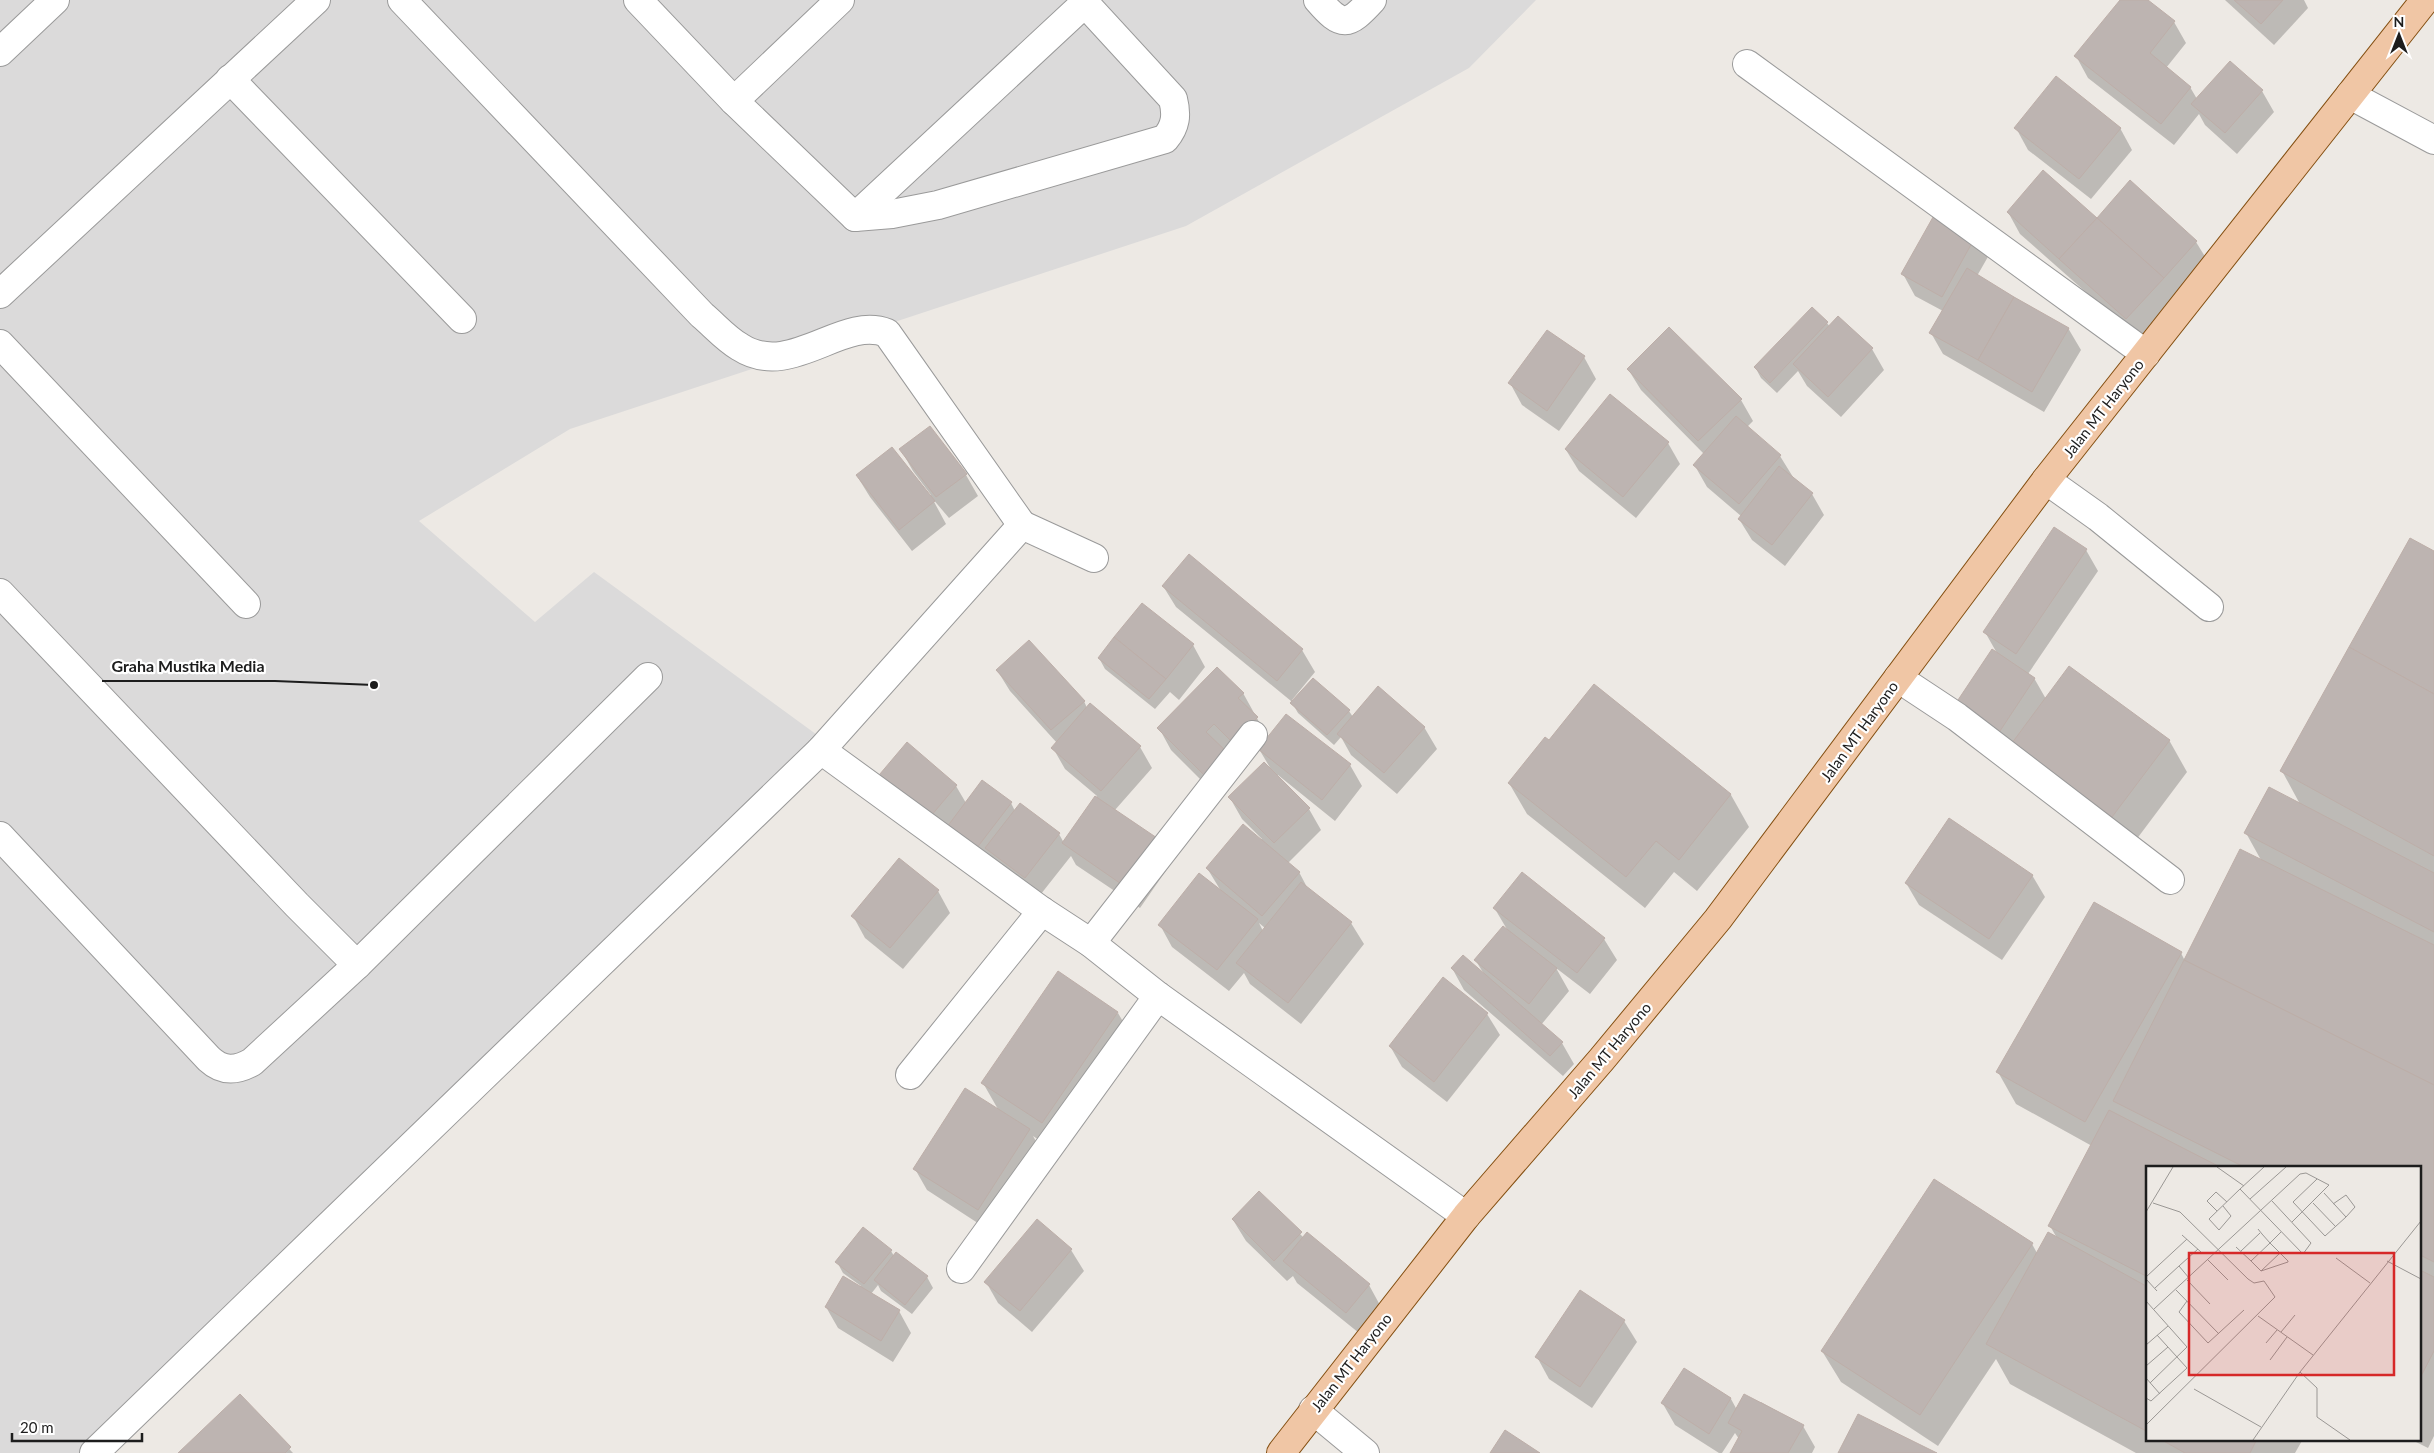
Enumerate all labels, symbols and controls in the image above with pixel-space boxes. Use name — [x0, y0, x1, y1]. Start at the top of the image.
north arrow — [2374, 10, 2424, 60]
text: N — [2394, 13, 2404, 30]
street label: Jalan MT Haryono — [2059, 355, 2147, 461]
callout: Graha Mustika Media — [102, 650, 275, 681]
text: Graha Mustika Media — [111, 656, 265, 675]
street label: Jalan MT Haryono — [1816, 677, 1902, 785]
street label: Jalan MT Haryono — [1564, 998, 1654, 1102]
inset map — [2146, 1166, 2422, 1440]
street label: Jalan MT Haryono — [1307, 1309, 1395, 1415]
scale bar — [12, 1410, 142, 1442]
text: 20 m — [20, 1418, 54, 1436]

